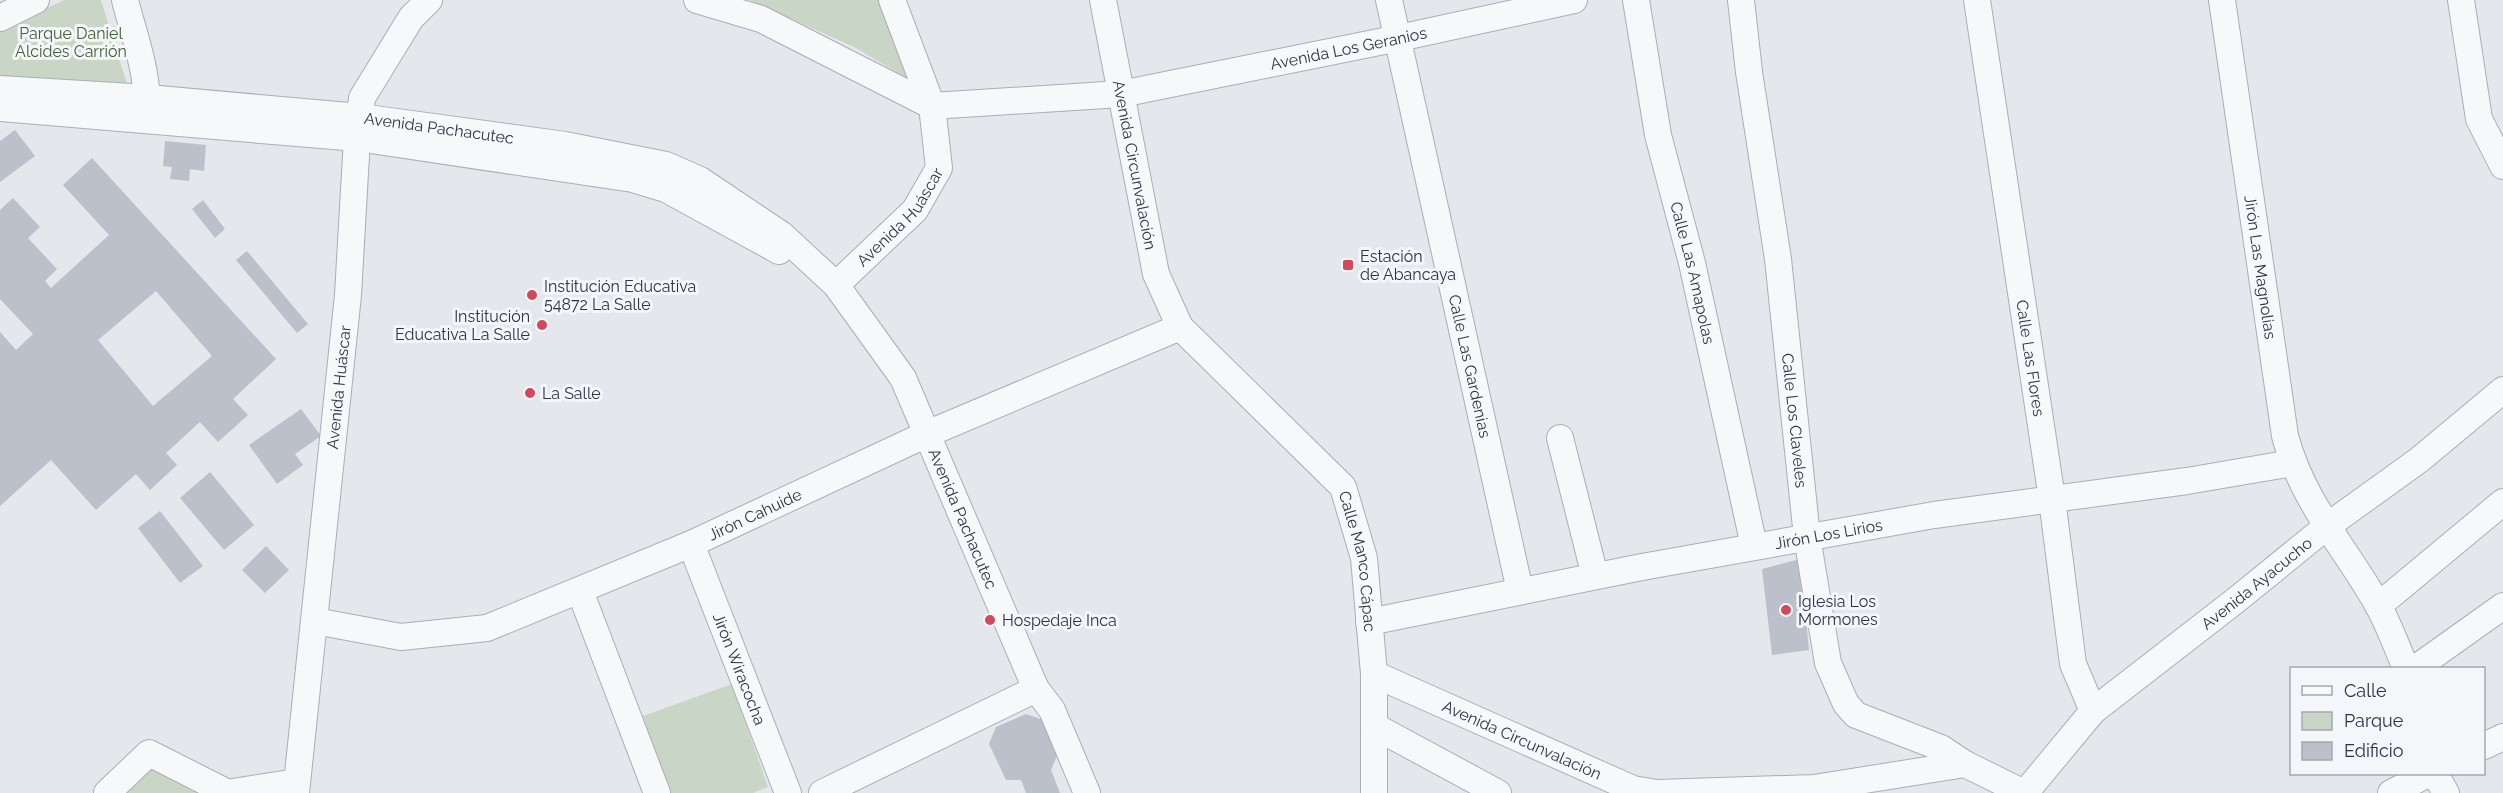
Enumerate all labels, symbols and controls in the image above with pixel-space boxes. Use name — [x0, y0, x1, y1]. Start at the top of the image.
street label: Avenida Los Geranios — [1268, 23, 1429, 73]
park label: Parque Daniel Alcides Carrión — [15, 24, 127, 61]
street label: Avenida Circunvalación — [1109, 79, 1161, 251]
street label: Avenida Pachacutec — [363, 108, 515, 147]
street label: Avenida Huáscar — [852, 164, 947, 270]
street label: Jirón Las Magnolias — [2241, 194, 2280, 341]
street label: Calle Las Amapolas — [1667, 200, 1719, 346]
place label: Estación de Abancaya — [1360, 247, 1456, 284]
marker: Estación de Abancaya — [1341, 258, 1355, 272]
place label: Institución Educativa 54872 La Salle — [544, 277, 696, 314]
marker: Institución Educativa 54872 La Salle — [525, 288, 539, 302]
street label: Calle Las Gardenias — [1445, 293, 1495, 440]
street label: Calle Las Flores — [2013, 298, 2049, 418]
place label: Institución Educativa La Salle — [395, 307, 530, 344]
marker: Institución Educativa La Salle — [535, 318, 549, 332]
street label: Avenida Huáscar — [322, 324, 354, 450]
street label: Calle Los Claveles — [1778, 352, 1811, 489]
place label: La Salle — [542, 384, 601, 403]
marker: La Salle — [523, 386, 537, 400]
street label: Avenida Pachacutec — [925, 446, 1002, 592]
street label: Jirón Cahuide — [705, 484, 805, 544]
street label: Calle Manco Cápac — [1335, 489, 1380, 633]
street label: Jirón Los Lirios — [1773, 515, 1884, 553]
street label: Avenida Ayacucho — [2197, 533, 2316, 633]
place label: Iglesia Los Mormones — [1798, 592, 1878, 629]
marker: Iglesia Los Mormones — [1779, 603, 1793, 617]
street label: Jirón Wiracocha — [709, 610, 770, 728]
place label: Hospedaje Inca — [1002, 611, 1117, 630]
marker: Hospedaje Inca — [983, 613, 997, 627]
legend — [2290, 667, 2485, 775]
text: Calle — [2344, 680, 2387, 701]
street label: Avenida Circunvalación — [1440, 696, 1605, 783]
text: Parque — [2344, 710, 2404, 731]
text: Edificio — [2344, 740, 2404, 761]

